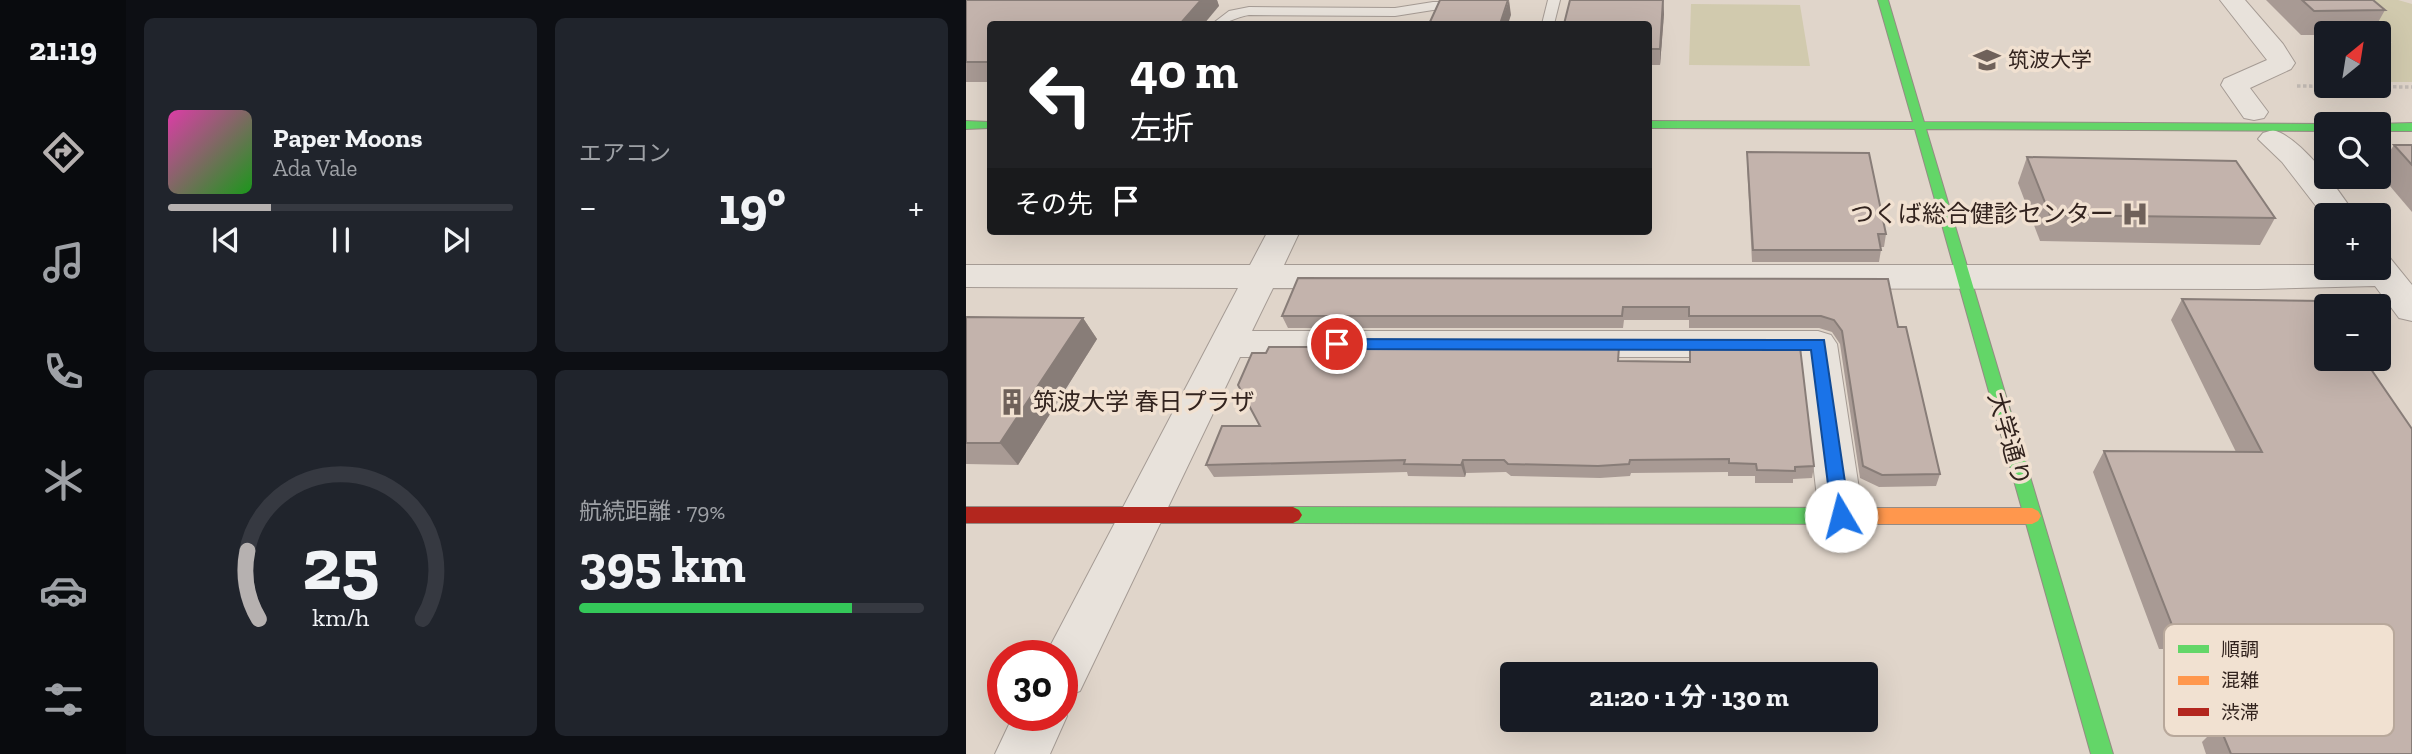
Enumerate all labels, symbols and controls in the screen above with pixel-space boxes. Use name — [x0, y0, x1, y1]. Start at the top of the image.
north arrow — [2314, 21, 2390, 98]
map controls — [2314, 21, 2391, 371]
text: 21:19 — [29, 30, 97, 68]
text: 40 m — [1130, 42, 1238, 101]
school or university icon: 筑波大学 — [1972, 45, 2002, 75]
place label: 筑波大学 — [2008, 47, 2092, 72]
icon: left — [1015, 49, 1106, 140]
text: 左折 — [1130, 109, 1194, 147]
button: search — [2314, 112, 2391, 189]
text: Paper Moons — [273, 122, 422, 154]
icon: directions — [39, 128, 88, 177]
text: エアコン — [579, 139, 671, 167]
text: Ada Vale — [273, 154, 357, 182]
text: 19° — [719, 175, 786, 237]
icon: arrive — [1107, 182, 1145, 220]
text: − — [579, 184, 597, 230]
text: + — [908, 184, 924, 230]
text: その先 — [1015, 188, 1093, 220]
place label: つくば総合健診センター — [1850, 199, 2114, 228]
hospital icon: つくば総合健診センター — [2120, 199, 2150, 229]
button: + — [2314, 203, 2391, 280]
icon: previous — [207, 221, 245, 259]
icon: pause — [322, 221, 360, 259]
icon: next — [437, 221, 475, 259]
icon: music — [39, 238, 88, 287]
button: − — [2314, 294, 2391, 371]
pin — [1307, 314, 1367, 374]
icon: arrive — [1318, 325, 1356, 363]
icon: phone — [39, 347, 88, 396]
building icon: 筑波大学 春日プラザ — [997, 387, 1027, 417]
place label: 筑波大学 春日プラザ — [1033, 387, 1254, 416]
street label: 大学通り — [1982, 389, 2037, 489]
icon: climate — [39, 456, 88, 505]
position arrow — [1804, 479, 1878, 553]
text: 航続距離 · 79% — [579, 497, 725, 525]
text: 25 — [302, 520, 379, 608]
text: 395 km — [579, 533, 746, 595]
icon: car — [39, 566, 88, 615]
text: km/h — [312, 602, 369, 632]
legend — [2164, 624, 2394, 736]
text: 順調 — [2221, 638, 2259, 661]
speed limit sign: 30 — [987, 640, 1078, 731]
text: 混雑 — [2221, 669, 2259, 692]
icon: filters — [39, 675, 88, 724]
text: 21:20 · 1 分 · 130 m — [1589, 681, 1789, 713]
text: 渋滞 — [2221, 701, 2259, 724]

